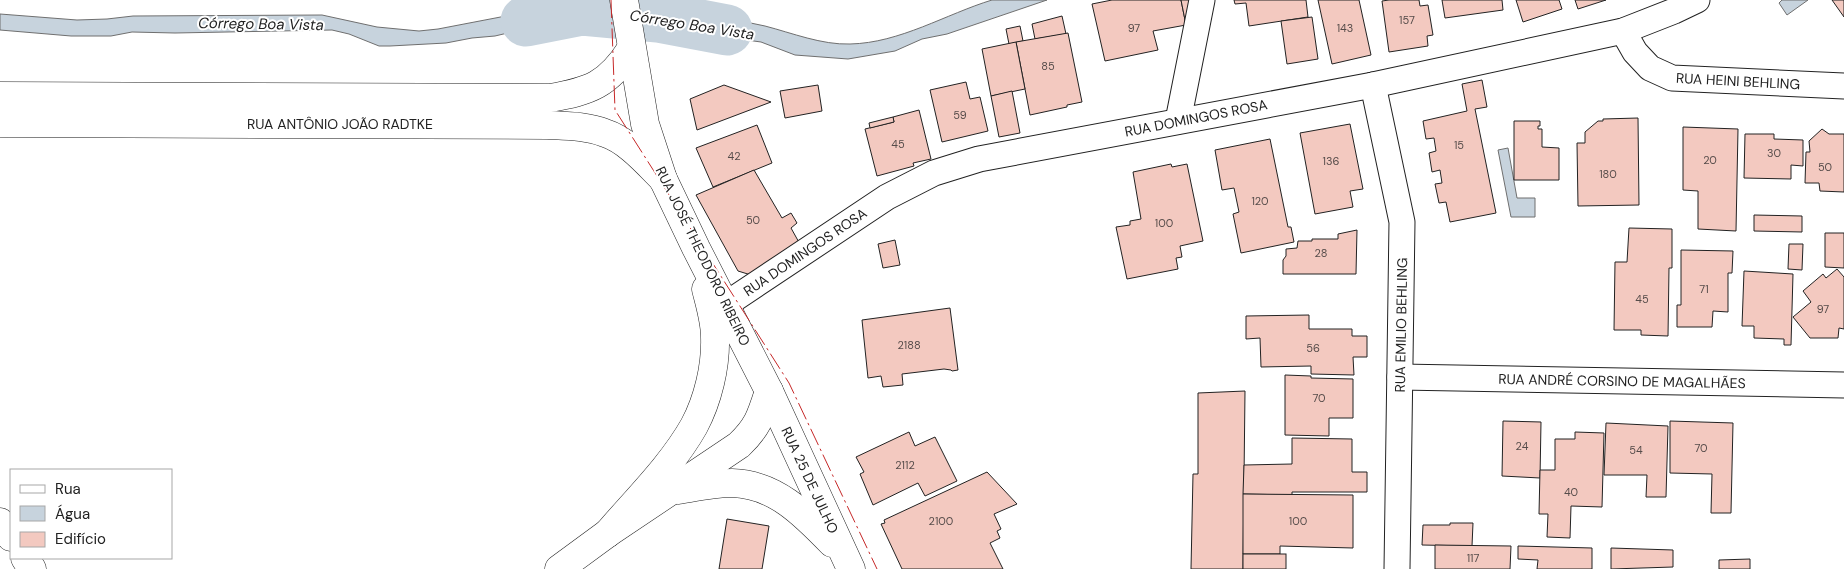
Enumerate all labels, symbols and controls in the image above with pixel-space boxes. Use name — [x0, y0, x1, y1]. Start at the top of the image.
water label: Córrego Boa Vista — [628, 5, 756, 45]
water label: Córrego Boa Vista — [198, 13, 324, 35]
house number: 157 — [1399, 13, 1415, 27]
house number: 97 — [1128, 21, 1140, 35]
house number: 143 — [1337, 21, 1353, 35]
house number: 85 — [1041, 59, 1055, 73]
street label: RUA HEINI BEHLING — [1675, 69, 1801, 93]
street label: RUA DOMINGOS ROSA — [1123, 95, 1269, 141]
house number: 59 — [953, 108, 967, 122]
street label: RUA ANTÔNIO JOÃO RADTKE — [247, 115, 433, 133]
house number: 45 — [891, 137, 905, 151]
house number: 15 — [1454, 138, 1464, 152]
house number: 30 — [1767, 146, 1781, 160]
house number: 42 — [727, 149, 741, 163]
house number: 20 — [1703, 153, 1717, 167]
house number: 136 — [1323, 154, 1340, 168]
house number: 50 — [1818, 160, 1832, 174]
street label: RUA JOSÉ THEODORO RIBEIRO — [652, 163, 754, 349]
house number: 180 — [1599, 167, 1617, 181]
house number: 120 — [1251, 194, 1269, 208]
street label: RUA DOMINGOS ROSA — [740, 204, 870, 300]
house number: 50 — [746, 213, 760, 227]
house number: 100 — [1155, 216, 1173, 230]
house number: 28 — [1315, 246, 1327, 260]
street label: RUA EMILIO BEHLING — [1391, 257, 1411, 393]
house number: 71 — [1699, 282, 1709, 296]
house number: 45 — [1635, 292, 1649, 306]
house number: 97 — [1817, 302, 1829, 316]
house number: 2188 — [897, 338, 921, 352]
house number: 56 — [1306, 341, 1320, 355]
street label: RUA ANDRÉ CORSINO DE MAGALHÃES — [1498, 370, 1746, 392]
house number: 70 — [1312, 391, 1326, 405]
street label: RUA 25 DE JULHO — [777, 424, 843, 536]
house number: 24 — [1516, 439, 1529, 453]
house number: 70 — [1694, 441, 1708, 455]
house number: 54 — [1629, 443, 1643, 457]
house number: 2112 — [895, 458, 915, 472]
legend — [10, 469, 172, 559]
text: Rua — [55, 479, 81, 499]
house number: 40 — [1564, 485, 1578, 499]
text: Água — [55, 504, 90, 524]
house number: 2100 — [929, 514, 953, 528]
house number: 100 — [1289, 514, 1307, 528]
text: Edifício — [55, 529, 106, 549]
house number: 117 — [1467, 551, 1479, 565]

